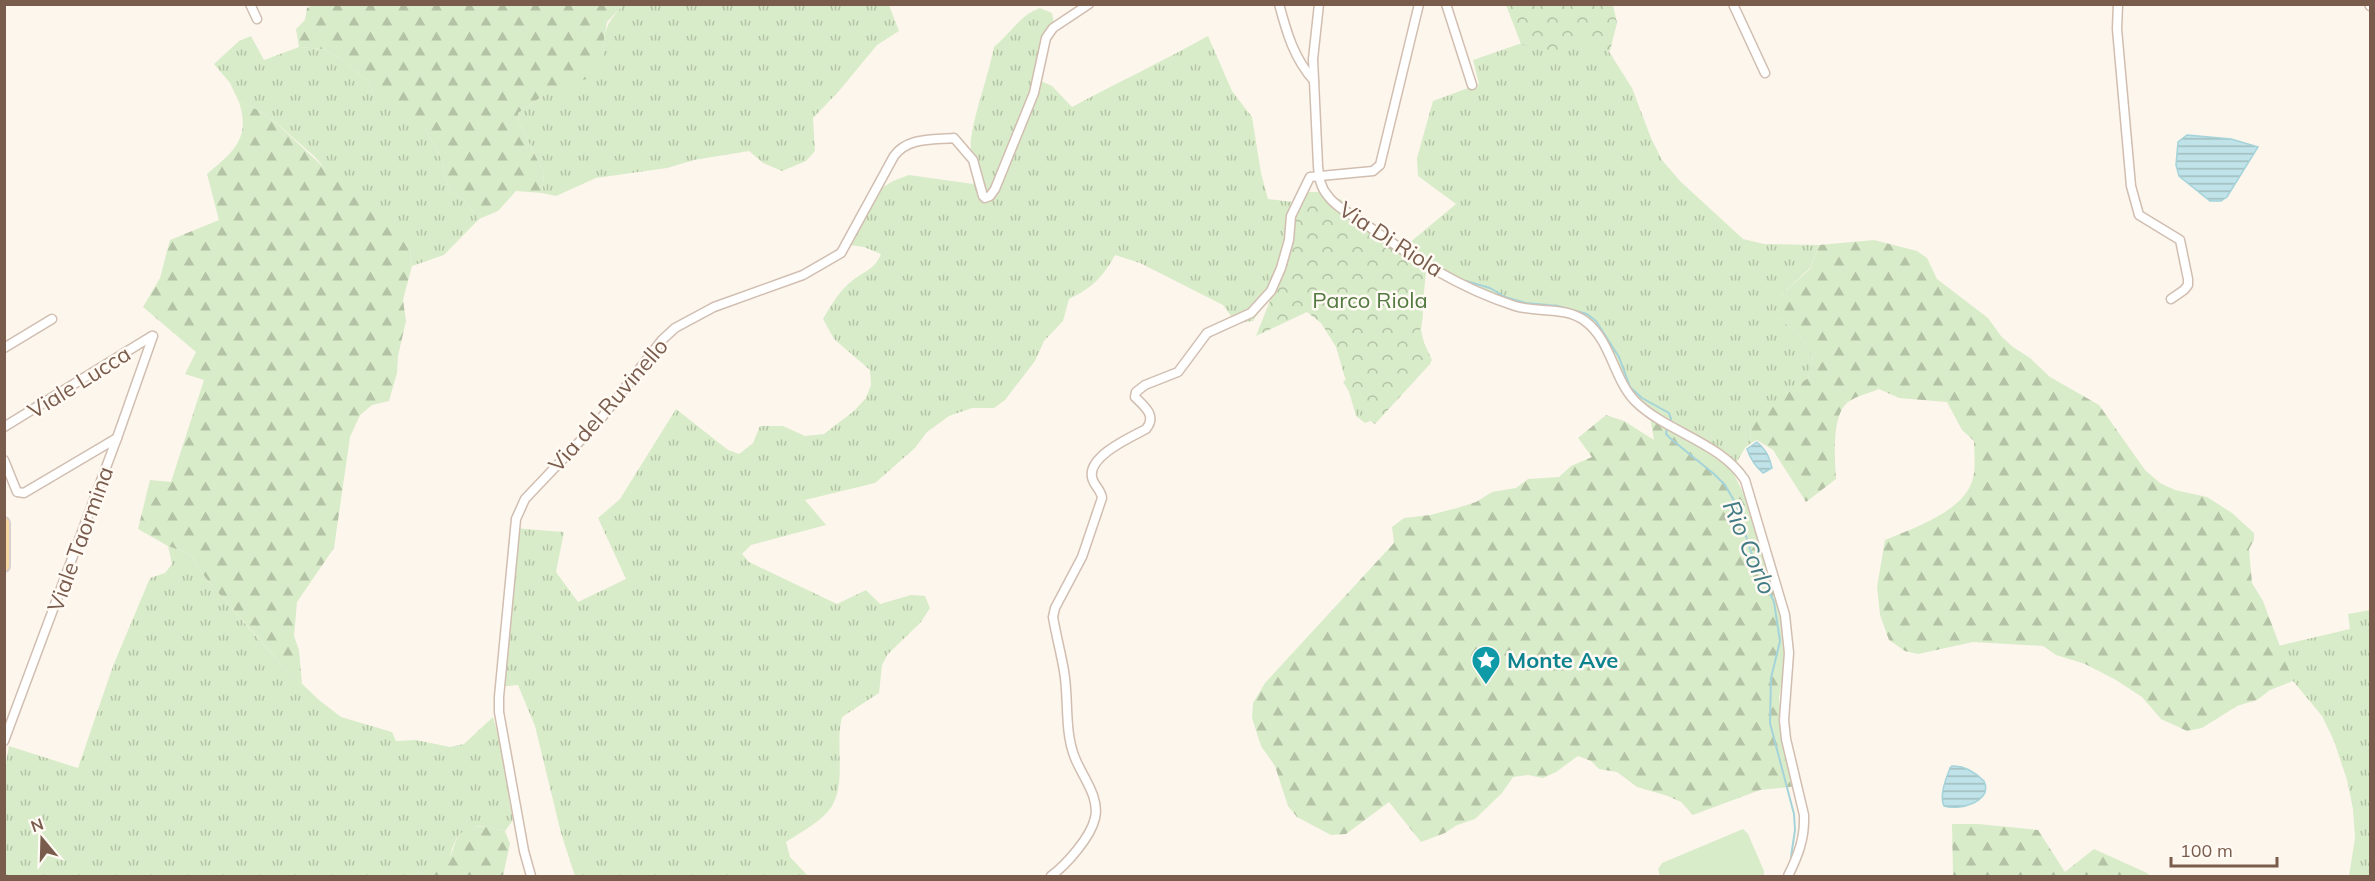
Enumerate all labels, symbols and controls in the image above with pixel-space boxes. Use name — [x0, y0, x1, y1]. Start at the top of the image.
street label: Via Di Riola — [1334, 195, 1448, 283]
park label: Parco Riola — [1312, 286, 1428, 314]
street label: Via del Ruvinello — [542, 332, 674, 478]
street label: Viale Lucca — [22, 339, 136, 425]
street label: Viale Taormina — [41, 462, 119, 616]
water label: Rio Corlo — [1717, 495, 1783, 599]
place icon: Monte Ave — [1470, 644, 1502, 686]
place label: Monte Ave — [1507, 646, 1618, 674]
north arrow — [12, 809, 72, 869]
text: N — [28, 813, 46, 836]
scale bar — [2171, 830, 2278, 868]
text: 100 m — [2180, 839, 2233, 862]

